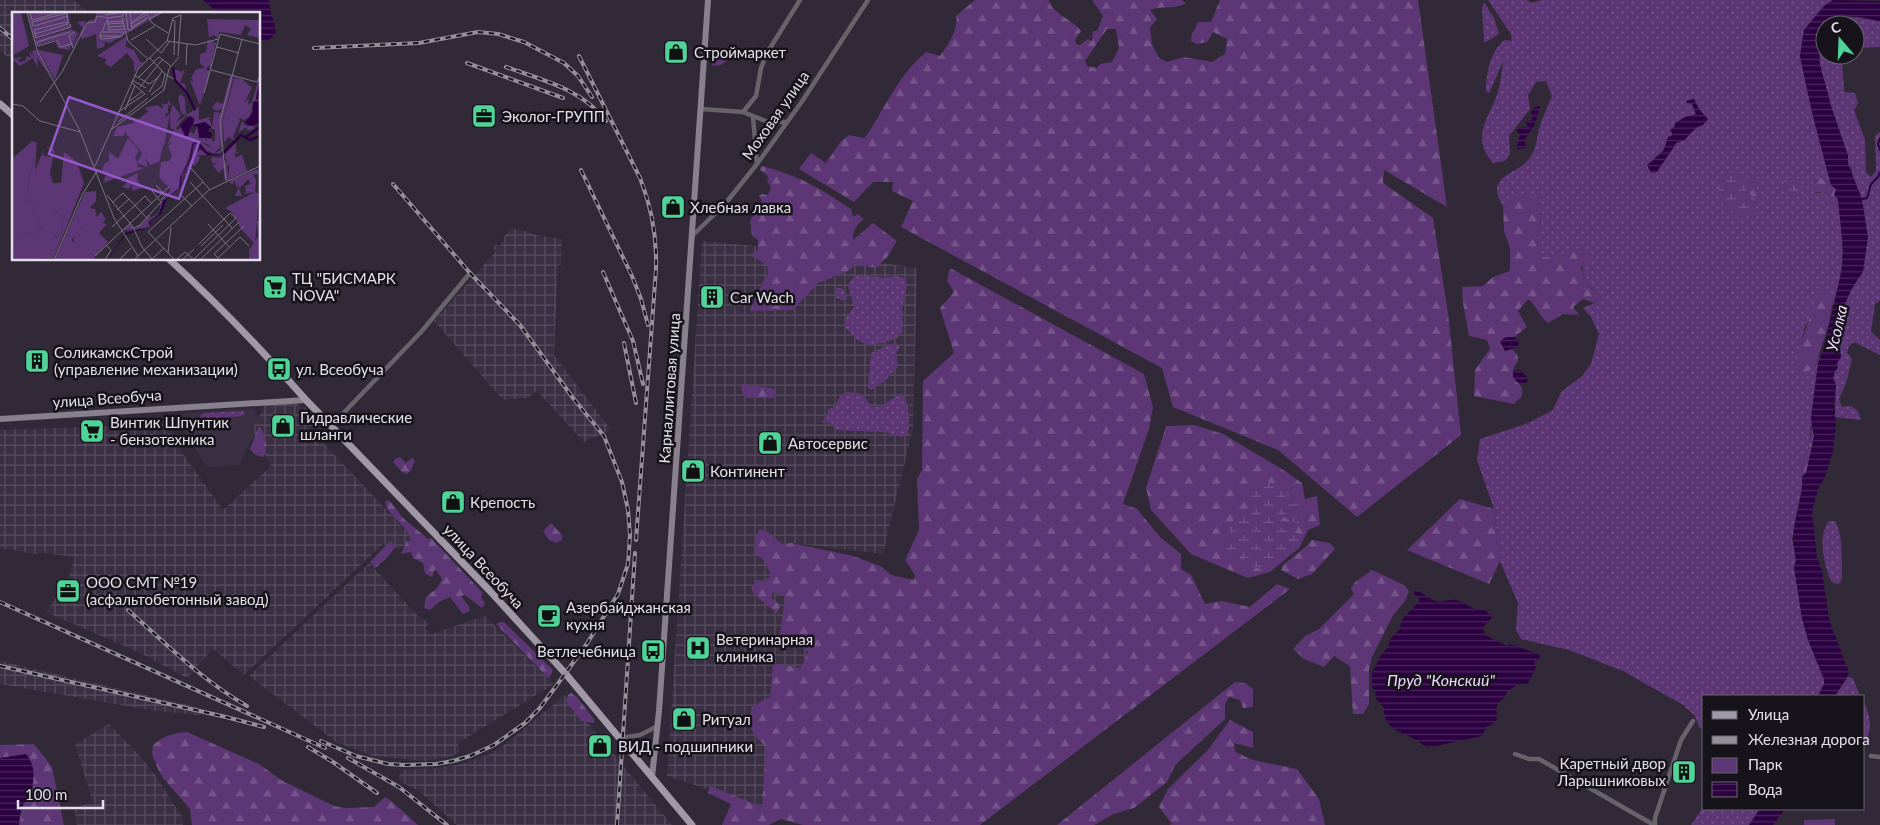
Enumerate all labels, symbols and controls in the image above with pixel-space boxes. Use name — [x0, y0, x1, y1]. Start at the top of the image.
inset map — [12, 12, 260, 260]
north arrow — [1815, 15, 1865, 65]
text: С — [1828, 17, 1843, 37]
shop icon: Строймаркет — [663, 39, 689, 65]
place label: Строймаркет — [694, 43, 787, 61]
street label: Моховая улица — [738, 67, 812, 163]
office icon: Эколог-ГРУПП — [471, 103, 497, 129]
place label: Эколог-ГРУПП — [502, 107, 605, 125]
shop icon: Хлебная лавка — [660, 194, 686, 220]
place label: Хлебная лавка — [690, 198, 791, 216]
place label: ТЦ "БИСМАРК NOVA" — [292, 269, 396, 304]
supermarket icon: ТЦ "БИСМАРК NOVA" — [262, 274, 288, 300]
building icon: Car Wach — [699, 284, 725, 310]
place label: Car Wach — [730, 288, 794, 306]
water label: Усолка — [1821, 303, 1851, 353]
street label: Карналлитовая улица — [655, 312, 683, 464]
place label: СоликамскСтрой (управление механизации) — [54, 343, 238, 378]
building icon: СоликамскСтрой (управление механизации) — [24, 348, 50, 374]
bus stop icon: ул. Всеобуча — [266, 356, 292, 382]
place label: ул. Всеобуча — [296, 360, 384, 378]
street label: улица Всеобуча — [52, 385, 162, 411]
place label: Гидравлические шланги — [300, 408, 412, 443]
place label: Винтик Шпунтик - бензотехника — [110, 413, 229, 448]
shop icon: Гидравлические шланги — [270, 413, 296, 439]
supermarket icon: Винтик Шпунтик - бензотехника — [79, 418, 105, 444]
shop icon: Автосервис — [757, 430, 783, 456]
place label: Автосервис — [788, 434, 868, 452]
shop icon: Континент — [680, 458, 706, 484]
place label: Континент — [710, 462, 785, 480]
shop icon: Крепость — [440, 489, 466, 515]
place label: Крепость — [470, 493, 535, 511]
street label: улица Всеобуча — [440, 520, 528, 612]
place label: ООО СМТ №19 (асфальтобетонный завод) — [86, 573, 269, 608]
office icon: ООО СМТ №19 (асфальтобетонный завод) — [55, 578, 81, 604]
place label: Азербайджанская кухня — [566, 598, 691, 633]
cafe icon: Азербайджанская кухня — [536, 603, 562, 629]
place label: Ветеринарная клиника — [716, 630, 813, 665]
hospital icon: Ветеринарная клиника — [685, 635, 711, 661]
bus stop icon: Ветлечебница — [640, 638, 666, 664]
place label: Ветлечебница — [537, 642, 636, 660]
water label: Пруд "Конский" — [1387, 670, 1495, 689]
legend — [1702, 695, 1865, 810]
text: Улица — [1748, 705, 1789, 723]
shop icon: Ритуал — [671, 706, 697, 732]
place label: Ритуал — [702, 710, 751, 728]
text: Железная дорога — [1748, 730, 1870, 748]
shop icon: ВИД - подшипники — [587, 733, 613, 759]
place label: ВИД - подшипники — [618, 737, 753, 755]
place label: Каретный двор Ларышниковых — [1557, 754, 1667, 789]
text: Парк — [1748, 755, 1783, 773]
building icon: Каретный двор Ларышниковых — [1671, 759, 1697, 785]
scale bar — [18, 778, 102, 810]
text: Вода — [1748, 780, 1783, 798]
text: 100 m — [25, 785, 67, 803]

